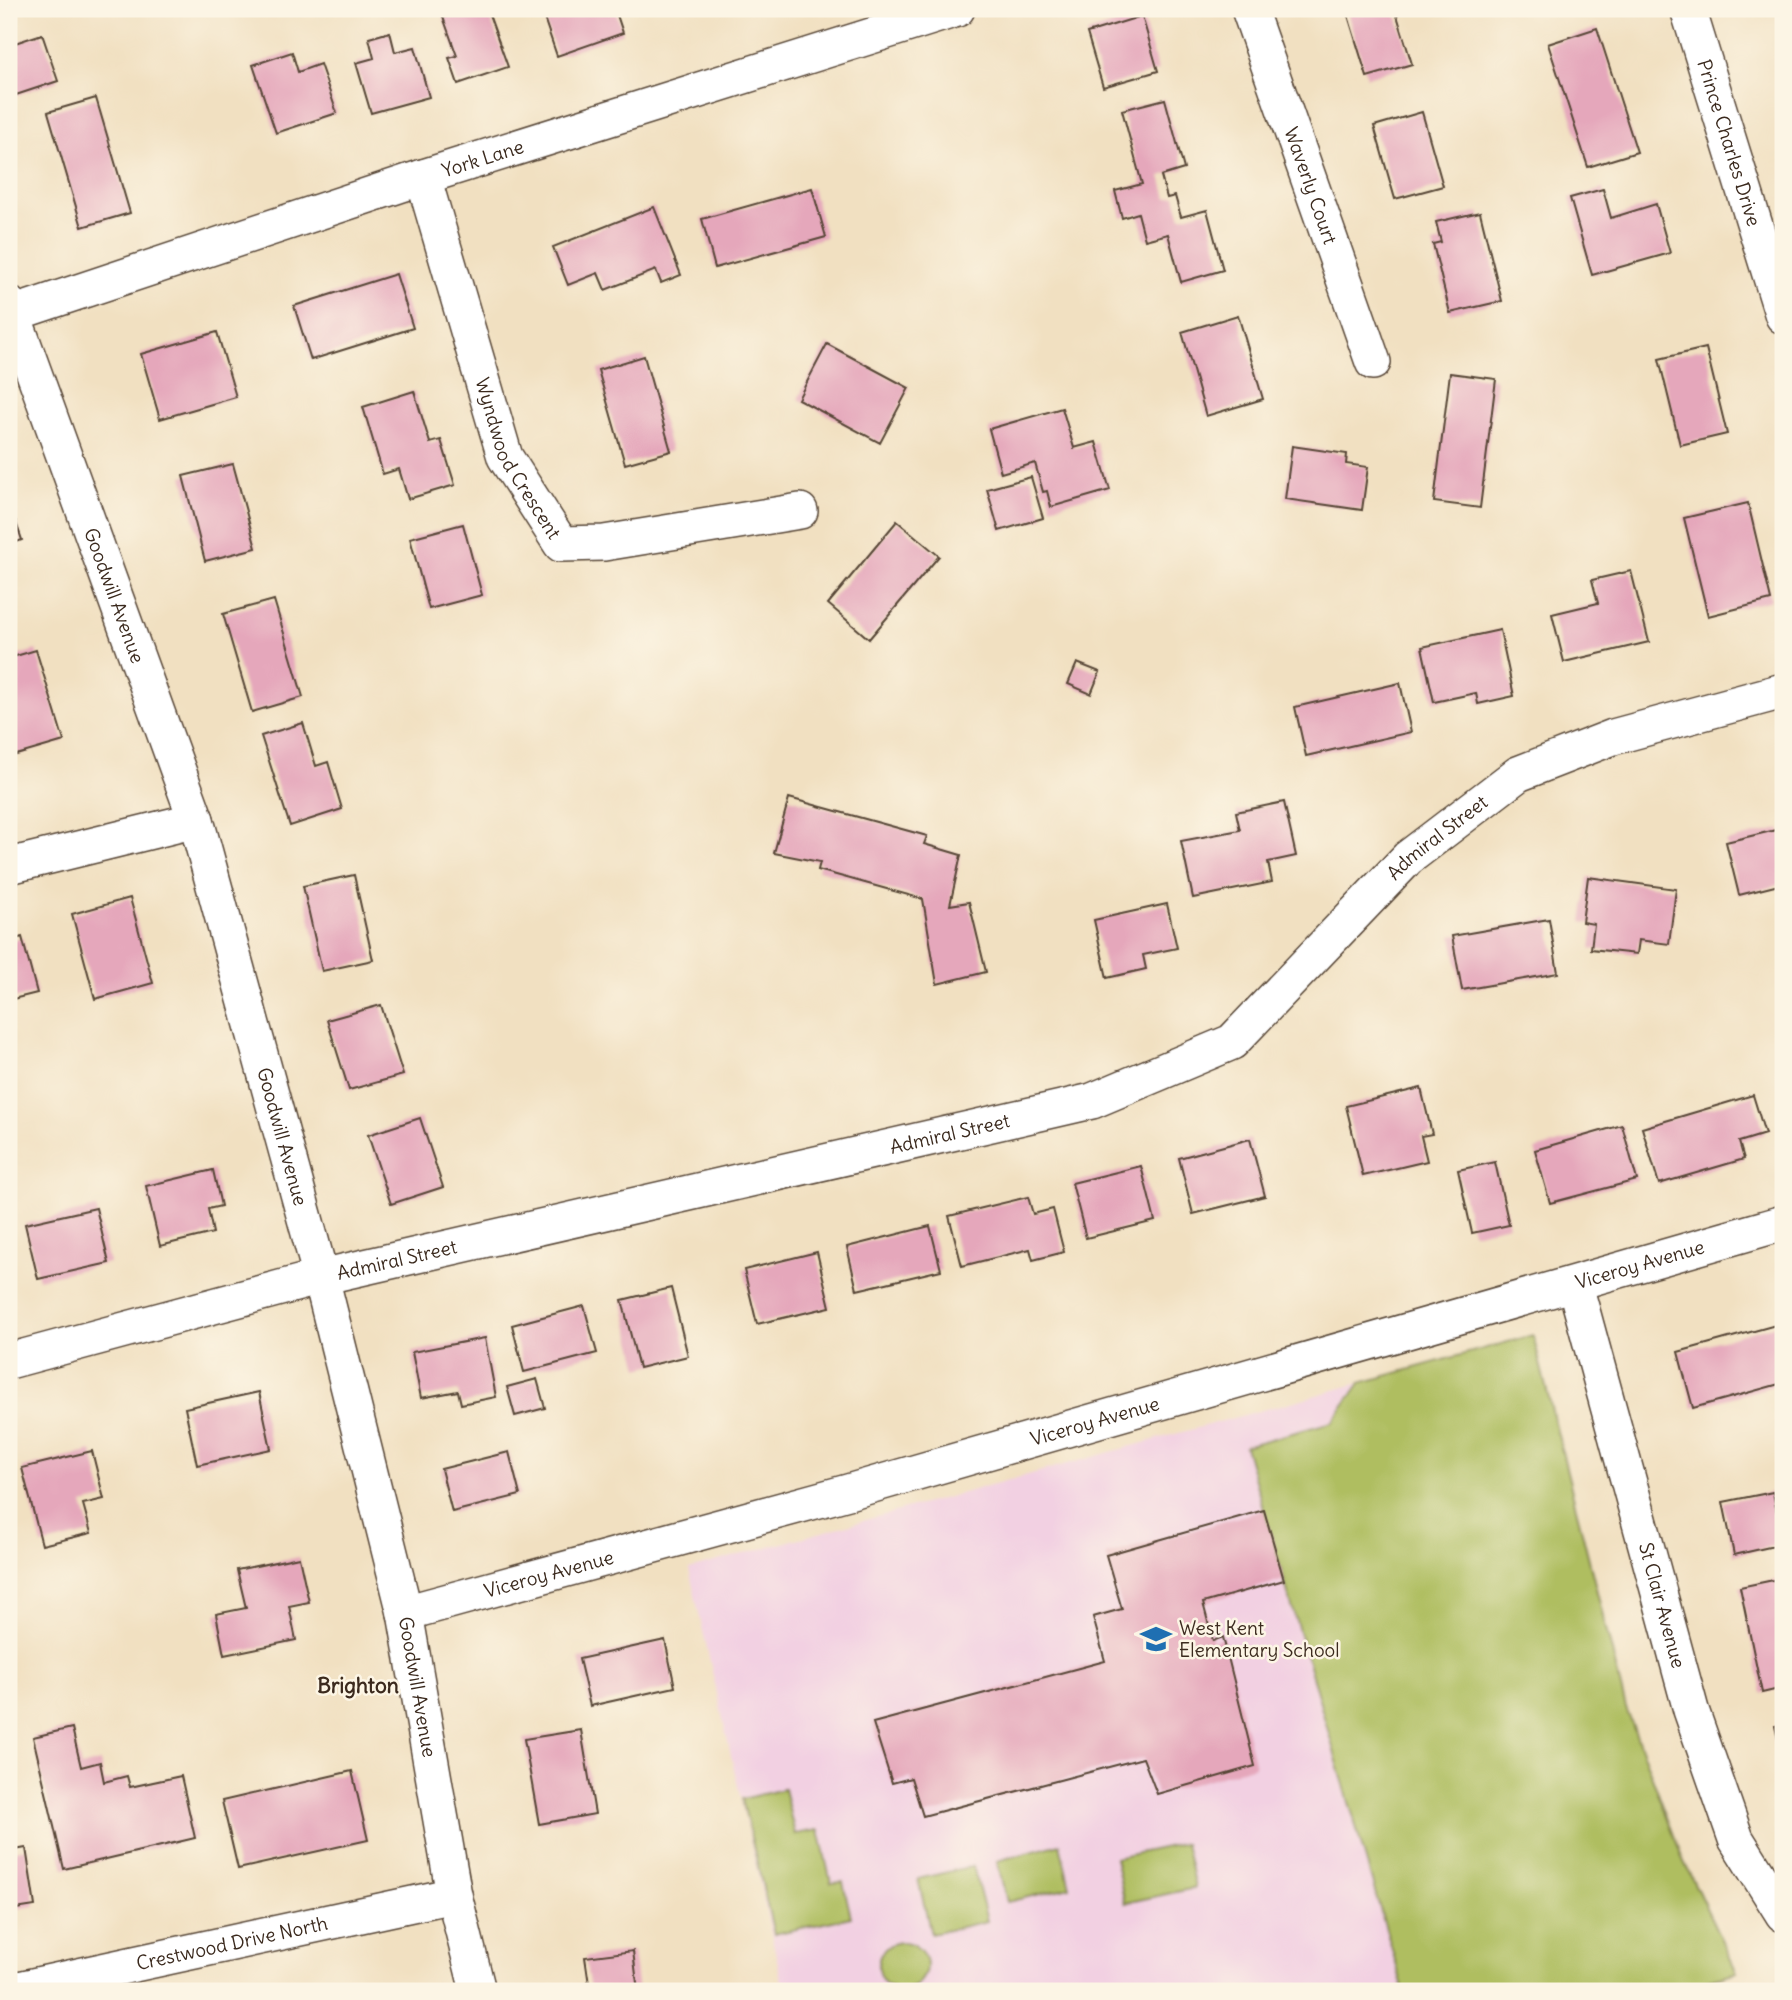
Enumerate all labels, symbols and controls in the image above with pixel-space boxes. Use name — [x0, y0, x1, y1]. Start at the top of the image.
street label: Prince Charles Drive — [1692, 56, 1766, 229]
street label: Waverly Court — [1279, 124, 1343, 247]
street label: York Lane — [439, 134, 527, 182]
street label: Wyndwood Crescent — [470, 375, 566, 543]
street label: Goodwill Avenue — [79, 524, 150, 666]
street label: Admiral Street — [1382, 790, 1492, 885]
street label: Goodwill Avenue — [252, 1065, 313, 1208]
street label: Admiral Street — [887, 1108, 1012, 1159]
street label: Admiral Street — [335, 1234, 459, 1285]
street label: Viceroy Avenue — [1572, 1234, 1707, 1294]
street label: Viceroy Avenue — [1027, 1391, 1162, 1451]
street label: St Clair Avenue — [1634, 1540, 1691, 1671]
street label: Viceroy Avenue — [481, 1545, 616, 1603]
street label: Goodwill Avenue — [394, 1615, 442, 1759]
place label: West Kent Elementary School — [1179, 1616, 1340, 1662]
school or university icon: West Kent Elementary School — [1139, 1622, 1173, 1656]
district label: Brighton — [317, 1672, 399, 1699]
street label: Crestwood Drive North — [134, 1911, 330, 1975]

